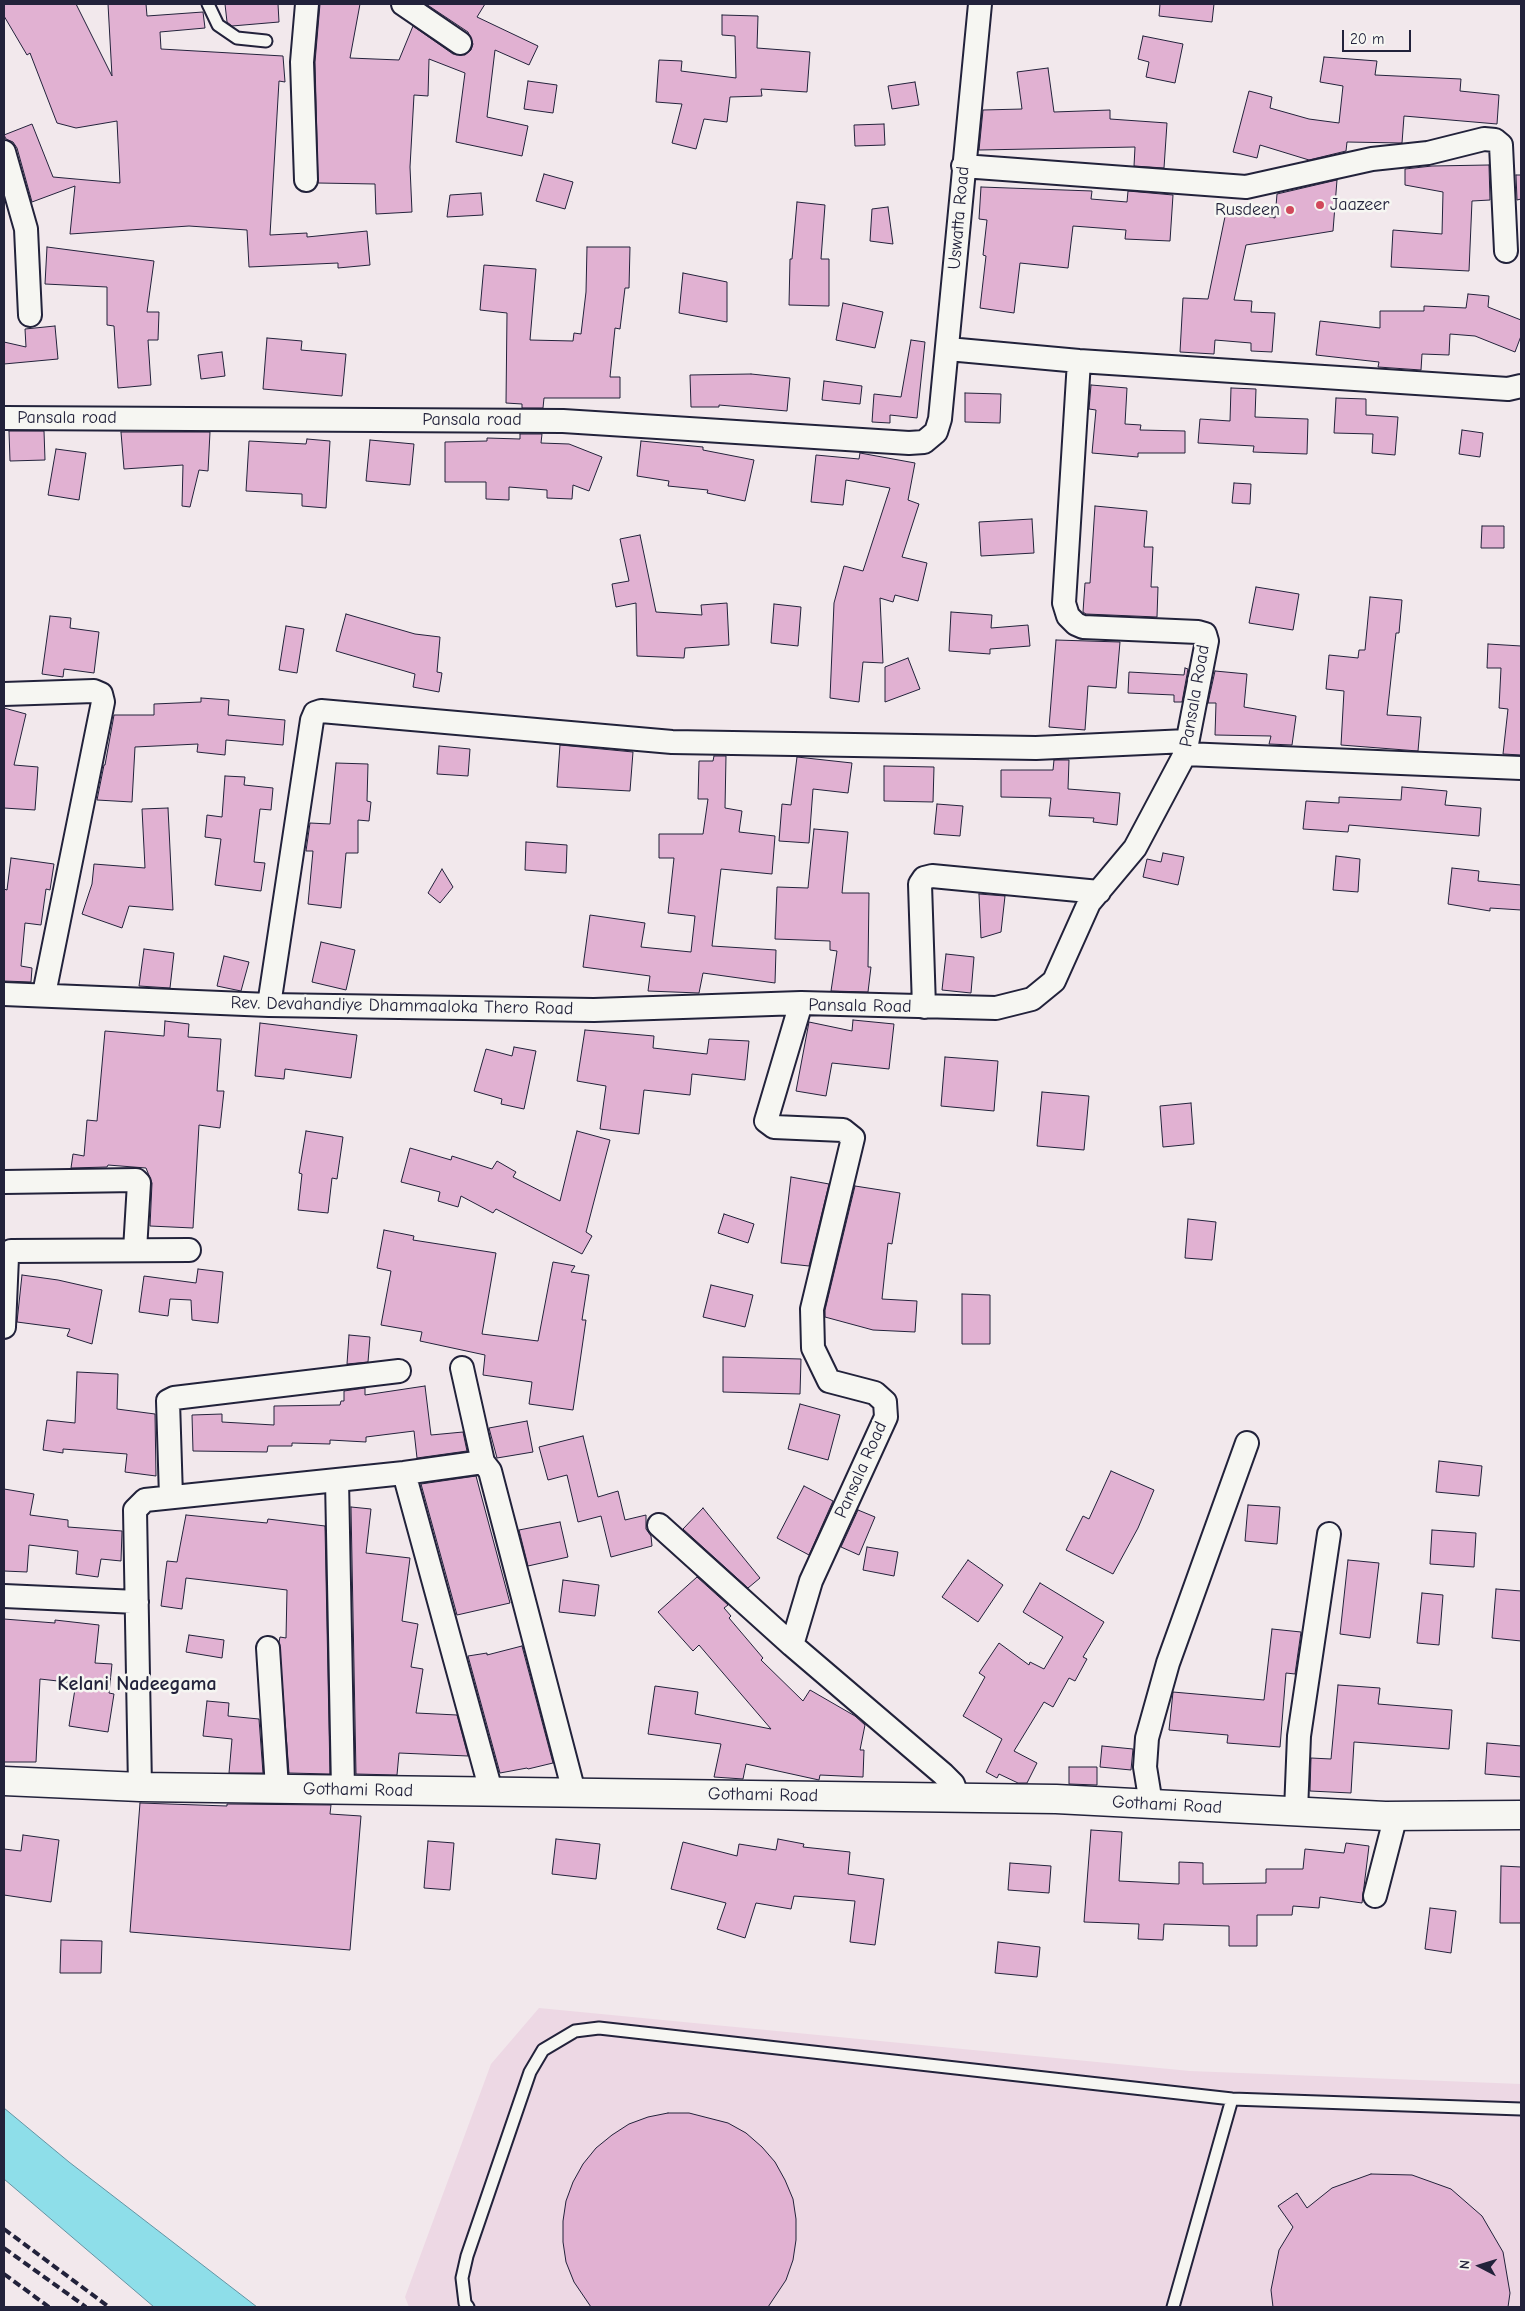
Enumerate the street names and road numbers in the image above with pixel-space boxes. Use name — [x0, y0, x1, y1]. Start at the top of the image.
street label: Uswatta Road — [944, 165, 974, 271]
street label: Pansala road — [17, 407, 117, 429]
street label: Pansala road — [422, 409, 522, 431]
street label: Pansala Road — [1175, 643, 1215, 749]
street label: Rev. Devahandiye Dhammaaloka Thero Road — [230, 992, 574, 1020]
street label: Pansala Road — [808, 994, 912, 1018]
street label: Pansala Road — [830, 1418, 892, 1522]
street label: Gothami Road — [303, 1778, 413, 1802]
street label: Gothami Road — [708, 1783, 818, 1807]
street label: Gothami Road — [1111, 1791, 1223, 1819]

